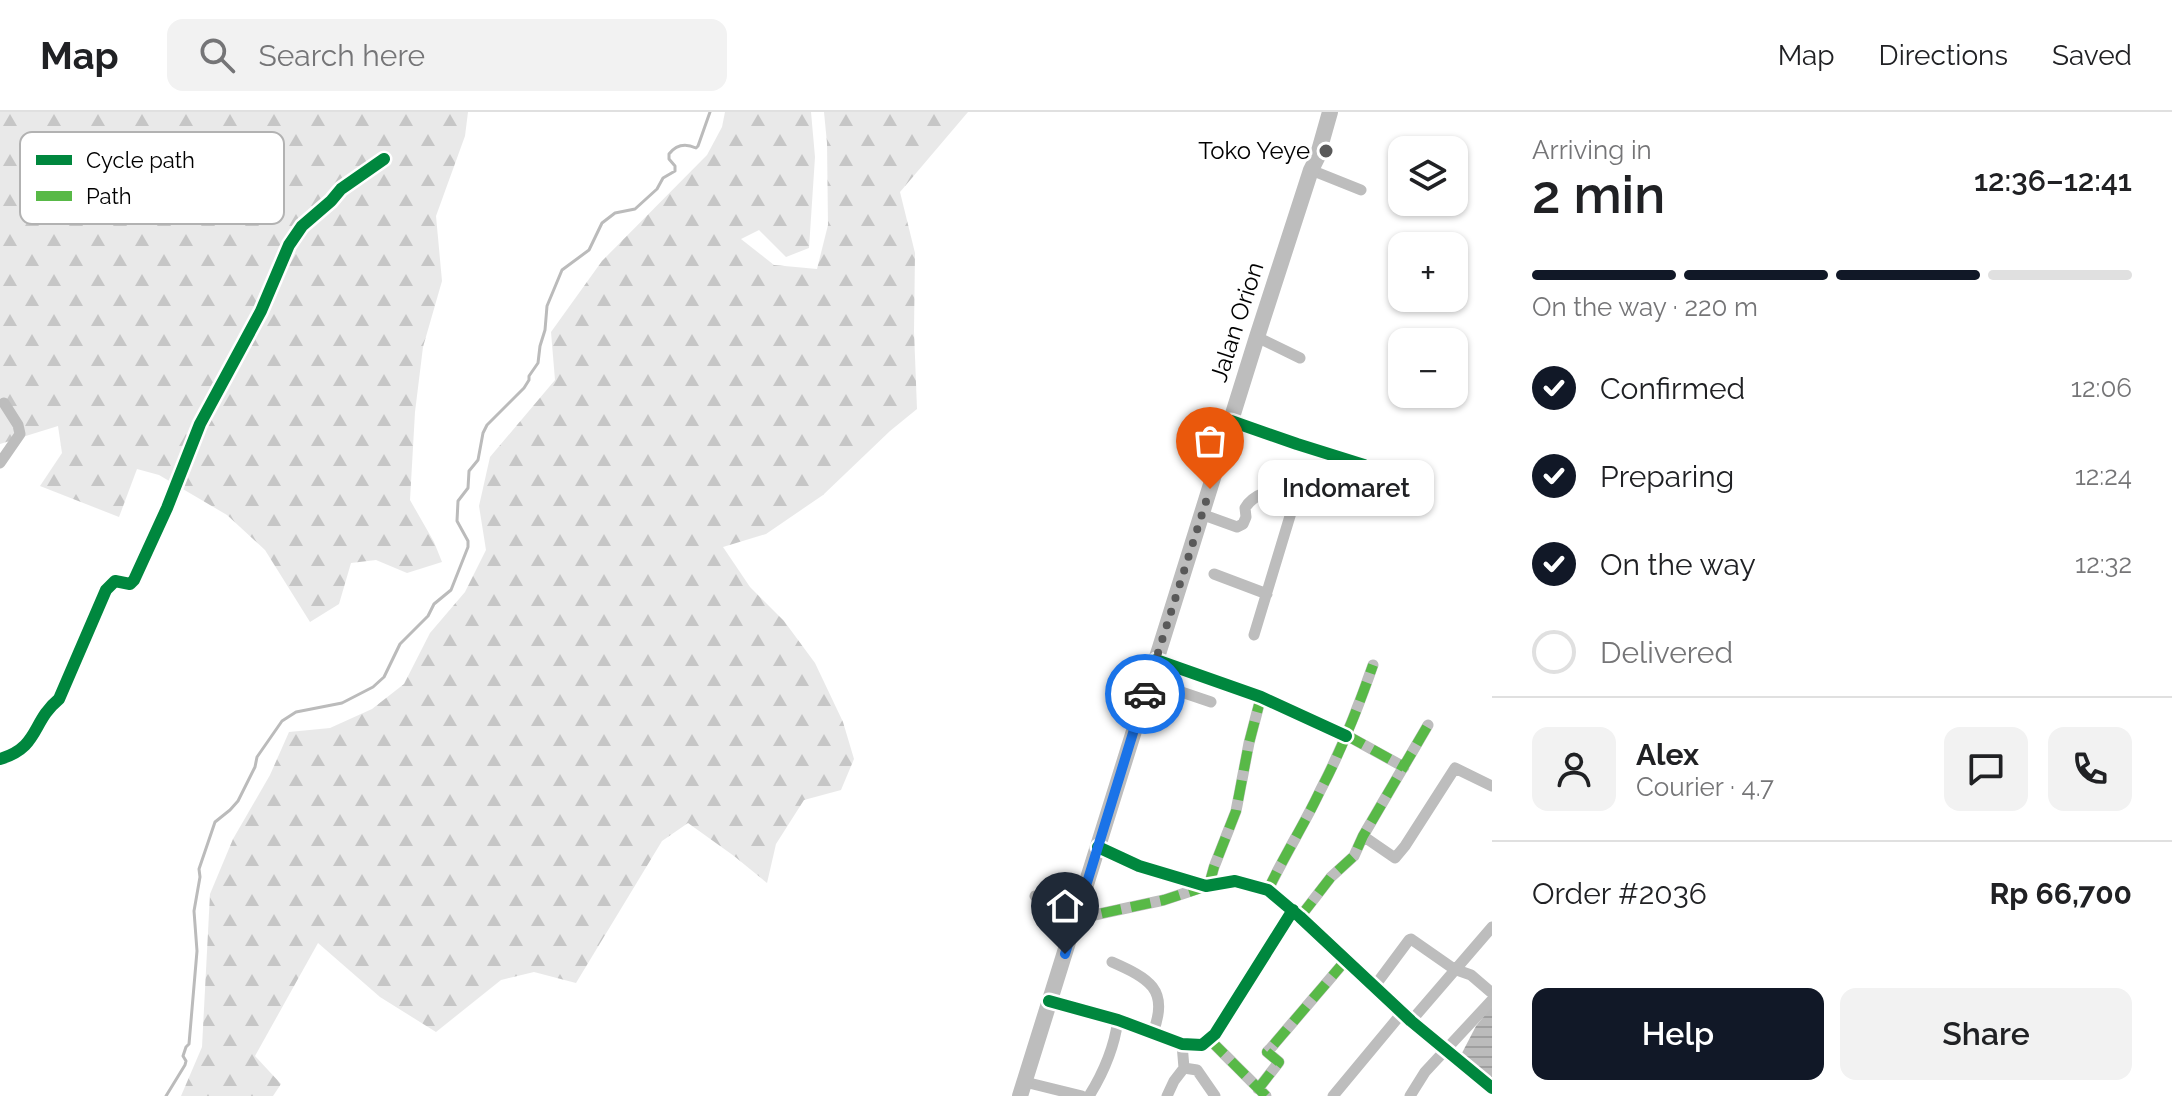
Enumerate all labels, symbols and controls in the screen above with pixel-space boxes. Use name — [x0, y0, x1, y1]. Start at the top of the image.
search box — [167, 19, 727, 91]
text: Map — [40, 33, 119, 78]
icon: search — [195, 33, 239, 77]
text: Search here — [259, 38, 425, 73]
text: Map — [1778, 39, 1835, 72]
text: Directions — [1879, 39, 2008, 72]
text: Saved — [2052, 39, 2132, 72]
legend — [20, 132, 284, 224]
text: Arriving in — [1532, 135, 1652, 165]
place label: Toko Yeye — [1198, 136, 1310, 165]
map controls — [1388, 136, 1468, 408]
button: layers — [1388, 136, 1468, 216]
marker: Toko Yeye — [1317, 142, 1335, 160]
text: Cycle path — [86, 147, 195, 173]
text: 12:36–12:41 — [1974, 163, 2132, 198]
text: 2 min — [1532, 164, 1665, 225]
text: Path — [86, 183, 132, 209]
button: + — [1388, 232, 1468, 312]
street label: Jalan Orion — [1204, 258, 1269, 385]
text: On the way · 220 m — [1532, 292, 1758, 322]
button: − — [1388, 328, 1468, 408]
icon: check — [1532, 366, 1576, 410]
text: Confirmed — [1600, 371, 1745, 406]
text: 12:06 — [2071, 373, 2132, 403]
pin — [1176, 407, 1244, 489]
icon: bag — [1188, 419, 1232, 463]
icon: check — [1532, 454, 1576, 498]
text: Preparing — [1600, 459, 1734, 494]
callout: Indomaret — [1258, 461, 1434, 517]
text: 12:24 — [2075, 461, 2132, 491]
text: Indomaret — [1282, 473, 1410, 503]
icon: check — [1532, 542, 1576, 586]
text: On the way — [1600, 547, 1756, 582]
text: 12:32 — [2075, 549, 2132, 579]
text: Delivered — [1600, 635, 1733, 670]
courier — [1105, 654, 1185, 734]
icon: car — [1123, 672, 1167, 716]
button: person — [1532, 727, 1616, 811]
button: chat — [1944, 727, 2028, 811]
button: phone — [2048, 727, 2132, 811]
text: Alex — [1636, 737, 1699, 772]
text: Courier · 4.7 — [1636, 772, 1774, 802]
pin — [1031, 872, 1099, 954]
text: Order #2036 — [1532, 876, 1707, 911]
text: Rp 66,700 — [1990, 876, 2132, 911]
icon: home — [1043, 884, 1087, 928]
button: Help — [1532, 988, 1824, 1080]
button: Share — [1840, 988, 2132, 1080]

